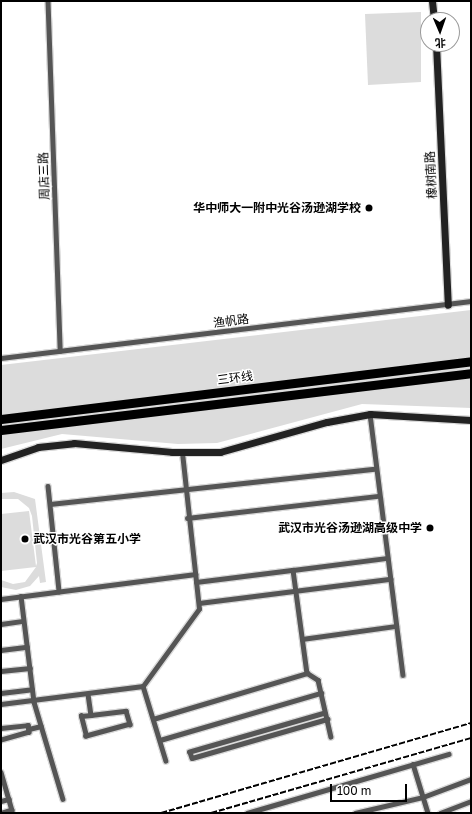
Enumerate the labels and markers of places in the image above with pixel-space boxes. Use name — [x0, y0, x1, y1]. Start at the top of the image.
place label: 华中师大一附中光谷汤逊湖学校 — [193, 201, 361, 215]
marker: 华中师大一附中光谷汤逊湖学校 — [364, 203, 374, 213]
place label: 武汉市光谷汤逊湖高级中学 — [278, 521, 422, 535]
marker: 武汉市光谷汤逊湖高级中学 — [425, 523, 435, 533]
place label: 武汉市光谷第五小学 — [33, 532, 141, 546]
marker: 武汉市光谷第五小学 — [20, 534, 30, 544]

